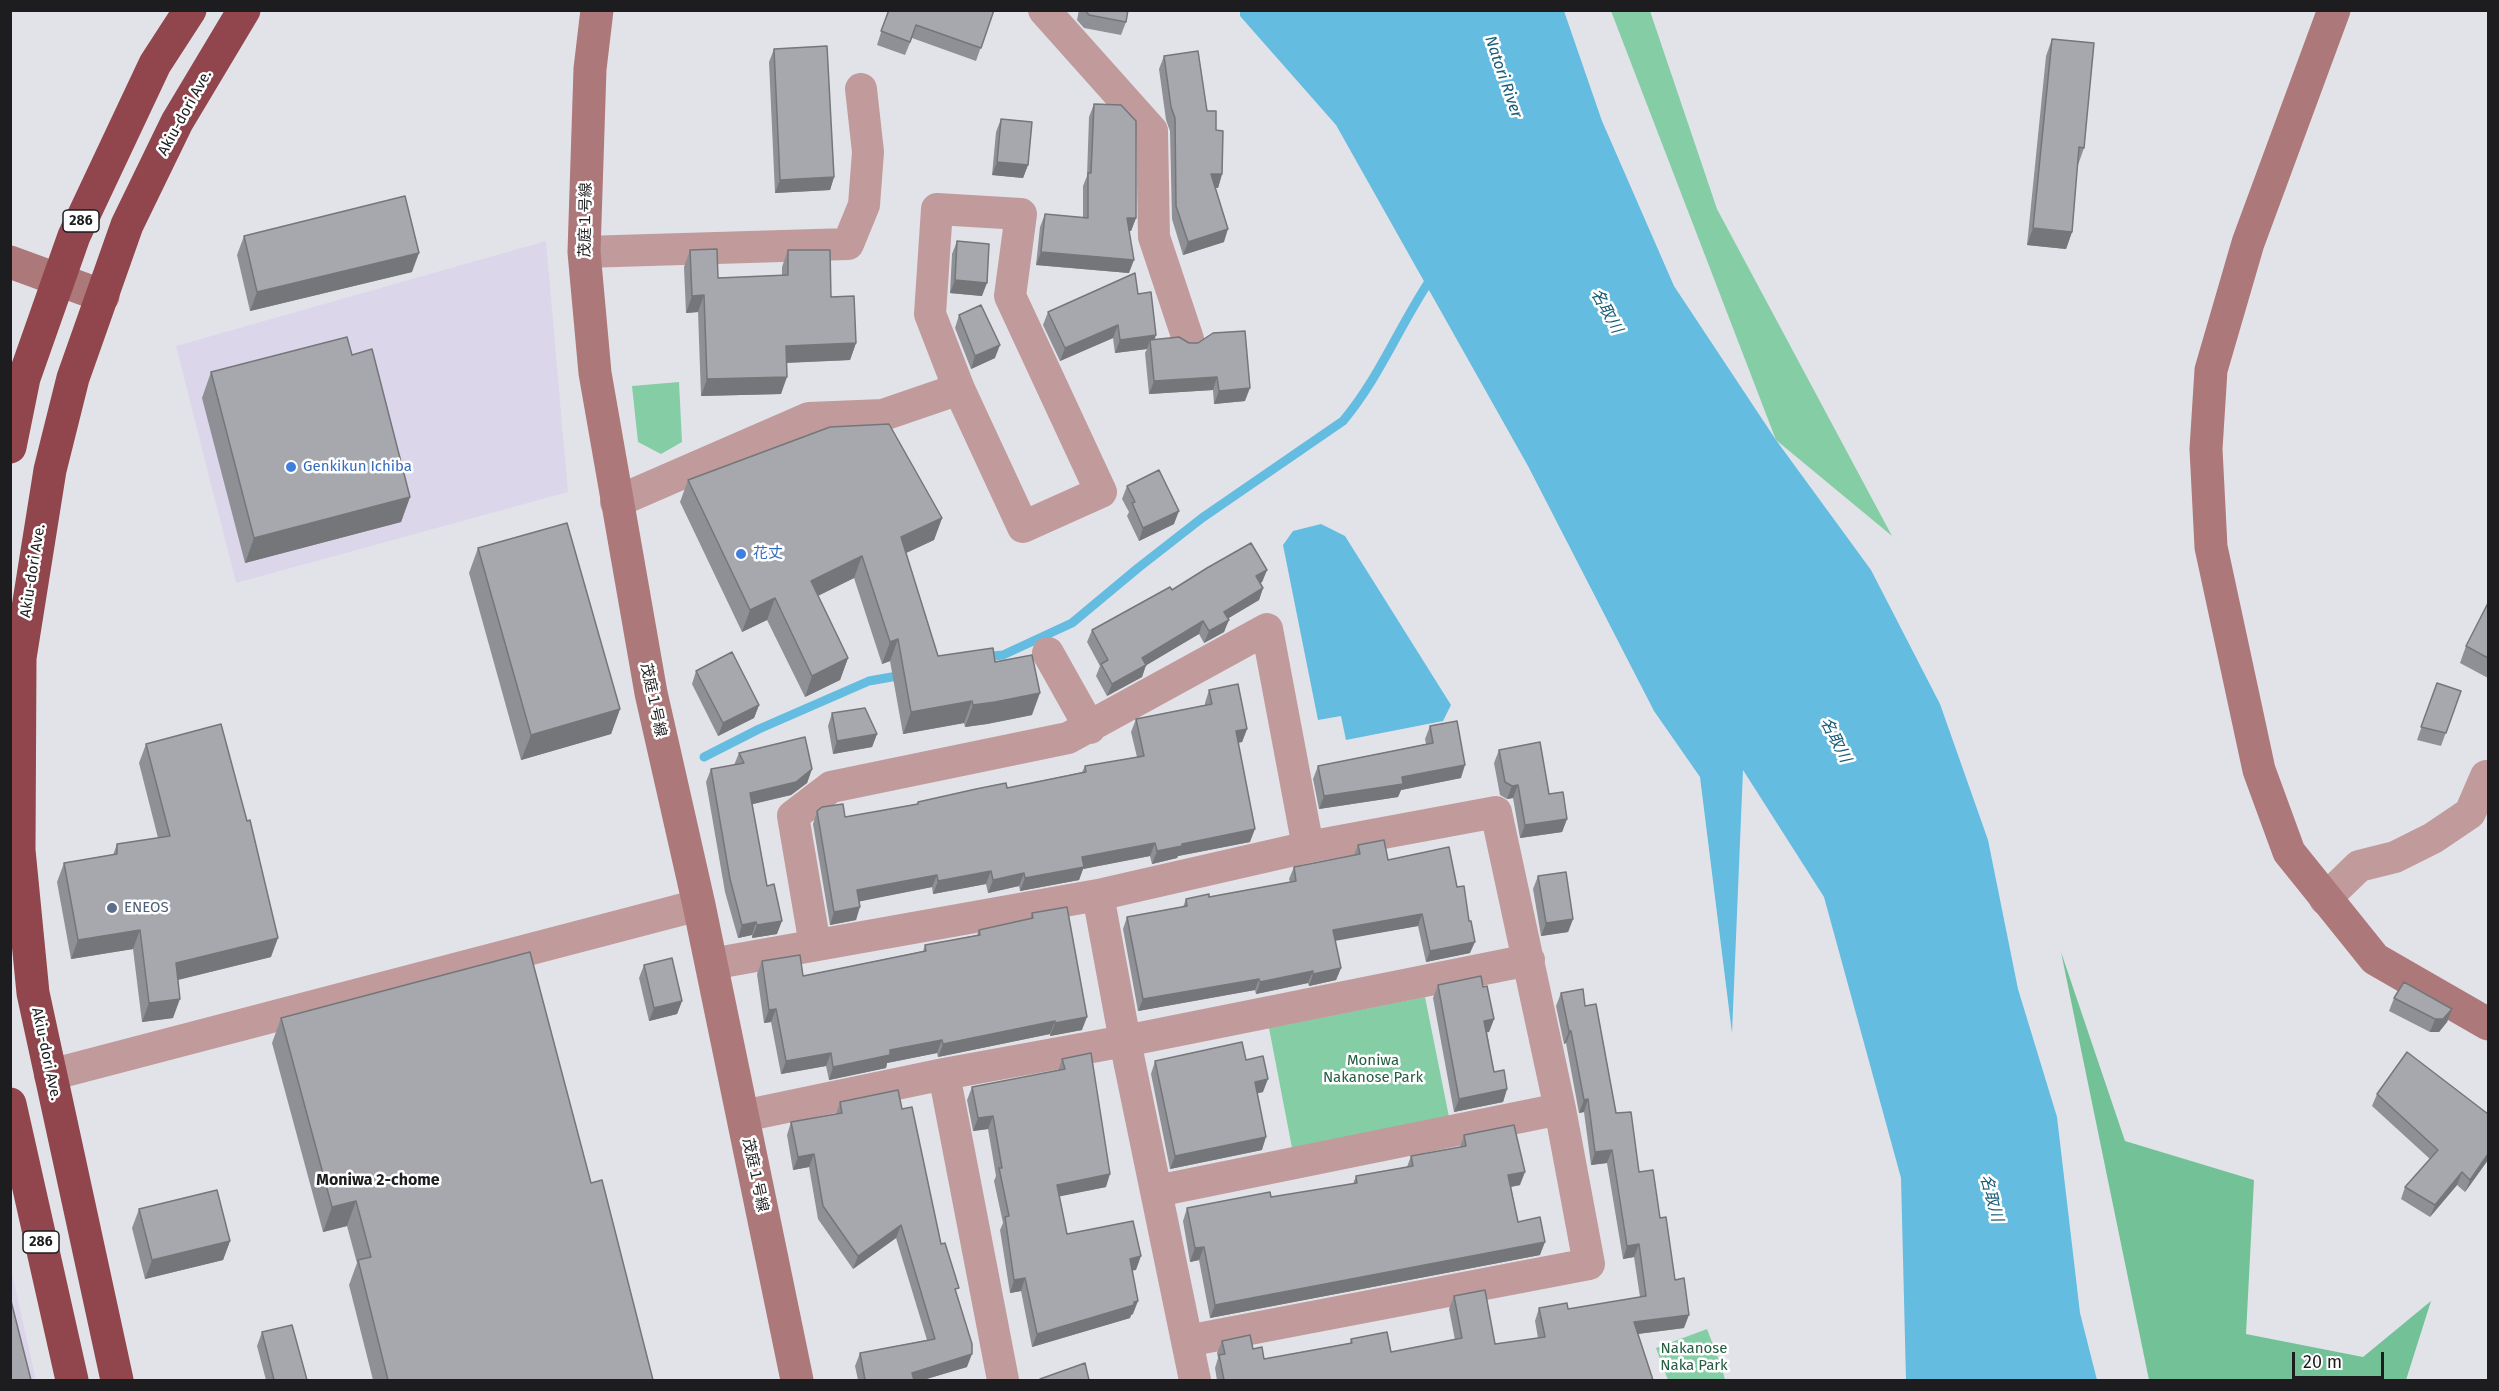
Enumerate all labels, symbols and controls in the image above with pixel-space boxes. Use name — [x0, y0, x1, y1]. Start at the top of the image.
water label: Natori River — [1480, 34, 1526, 120]
street label: Akiu-dori Ave. — [154, 67, 216, 159]
street label: 茂庭１号線 — [576, 182, 596, 258]
road number: 286 — [63, 210, 99, 232]
water label: 名取川 — [1586, 285, 1626, 337]
place label: Genkikun Ichiba — [303, 458, 412, 476]
marker: Genkikun Ichiba — [284, 460, 298, 474]
street label: Akiu-dori Ave. — [17, 523, 49, 619]
place label: 花丈 — [753, 545, 783, 563]
marker: 花丈 — [734, 547, 748, 561]
street label: 茂庭１号線 — [636, 661, 670, 739]
water label: 名取川 — [1816, 714, 1854, 766]
place label: ENEOS — [124, 899, 169, 917]
marker: ENEOS — [105, 901, 119, 915]
street label: Akiu-dori Ave. — [27, 1006, 65, 1102]
park label: Moniwa Nakanose Park — [1323, 1052, 1423, 1087]
street label: 茂庭１号線 — [738, 1136, 772, 1214]
district label: Moniwa 2-chome — [316, 1171, 440, 1191]
water label: 名取川 — [1976, 1172, 2006, 1224]
road number: 286 — [23, 1231, 59, 1253]
park label: Nakanose Naka Park — [1660, 1340, 1728, 1375]
scale bar — [2295, 1340, 2386, 1378]
text: 20 m — [2303, 1351, 2342, 1373]

